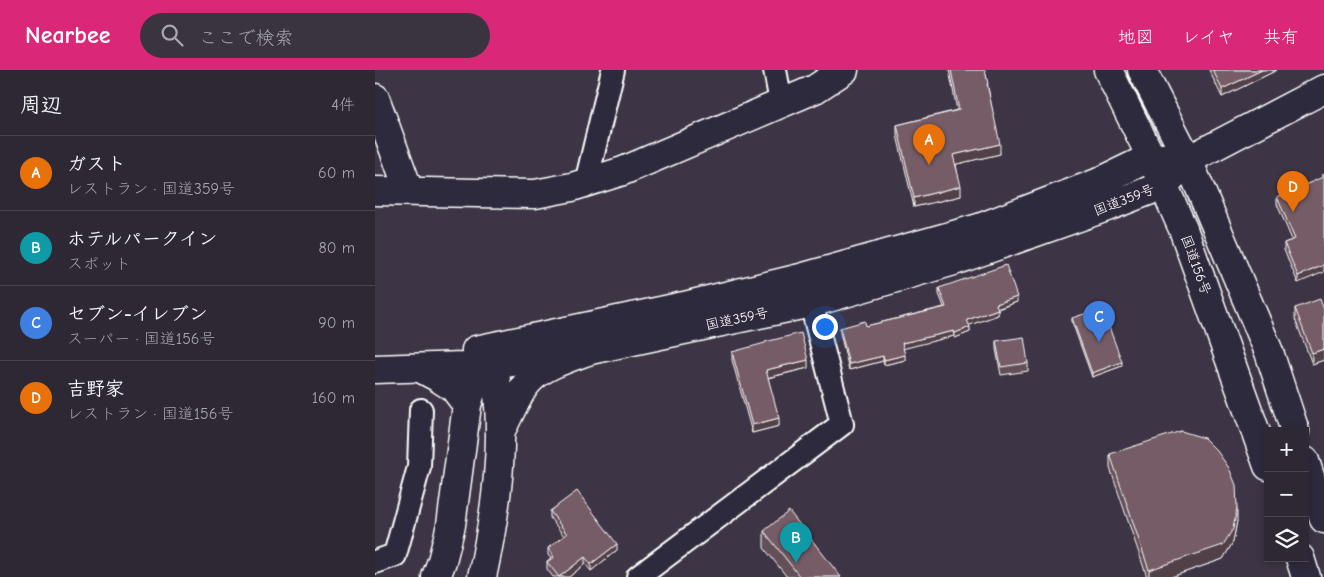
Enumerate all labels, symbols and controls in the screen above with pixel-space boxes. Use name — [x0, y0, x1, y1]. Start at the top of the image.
search box — [140, 13, 490, 58]
text: Nearbee — [25, 21, 110, 49]
icon: search — [158, 21, 186, 49]
text: ここで検索 — [198, 27, 293, 49]
text: 地図 — [1118, 27, 1154, 48]
text: レイヤ — [1182, 27, 1235, 48]
text: 共有 — [1263, 27, 1299, 48]
text: 周辺 — [20, 93, 62, 117]
text: 4件 — [331, 96, 355, 114]
pin: A — [913, 124, 945, 165]
text: ガスト — [67, 153, 126, 175]
text: A — [32, 164, 40, 182]
text: 60 m — [318, 164, 355, 182]
pin: D — [1277, 171, 1309, 212]
text: レストラン · 国道359号 — [67, 180, 235, 198]
street label: 国道359号 — [1091, 181, 1157, 219]
text: ホテルパークイン — [67, 228, 217, 250]
street label: 国道156号 — [1177, 233, 1215, 297]
text: B — [31, 239, 41, 257]
text: 80 m — [318, 239, 355, 257]
text: スポット — [67, 255, 131, 273]
pin: C — [1083, 301, 1115, 342]
text: セブン-イレブン — [67, 303, 208, 325]
street label: 国道359号 — [704, 304, 770, 334]
text: C — [31, 314, 41, 332]
text: 90 m — [318, 314, 355, 332]
your location — [812, 314, 838, 340]
text: スーパー · 国道156号 — [67, 330, 216, 348]
text: 吉野家 — [67, 378, 124, 400]
text: D — [31, 389, 41, 407]
text: 160 m — [312, 389, 355, 407]
text: レストラン · 国道156号 — [67, 405, 233, 423]
map controls — [1264, 427, 1309, 562]
button: + — [1264, 427, 1309, 472]
button: − — [1264, 472, 1309, 517]
button: layers — [1264, 517, 1309, 562]
pin: B — [780, 522, 812, 563]

